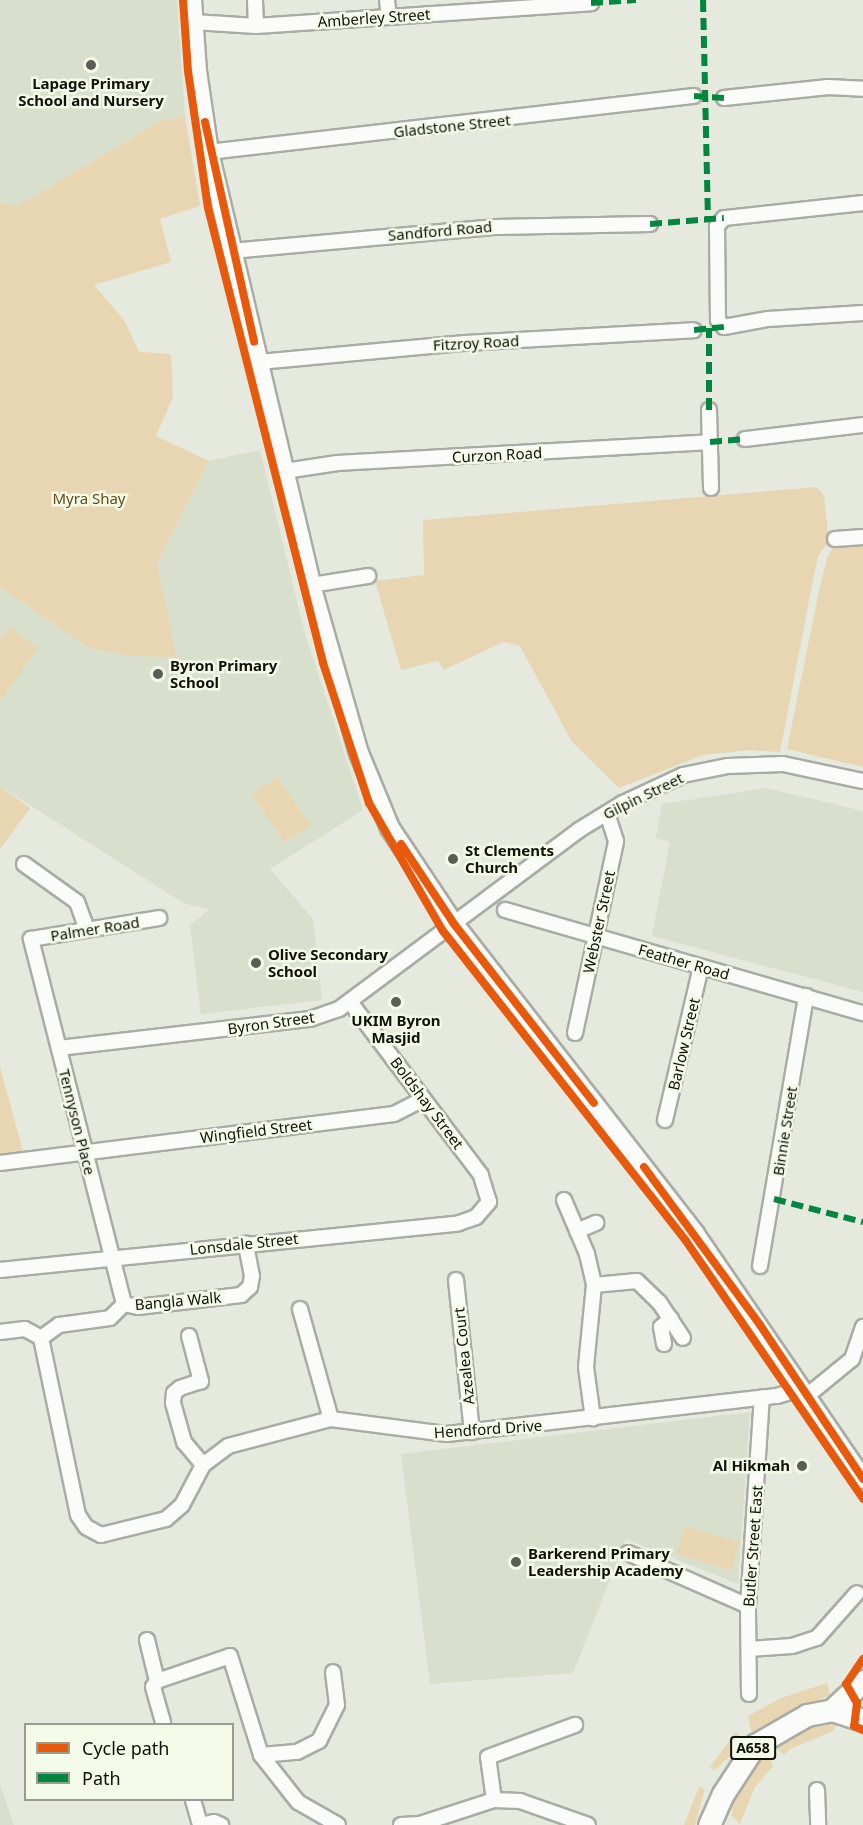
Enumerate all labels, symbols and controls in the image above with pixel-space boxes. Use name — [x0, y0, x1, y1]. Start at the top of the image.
street label: Amberley Street — [317, 5, 431, 31]
marker: Lapage Primary School and Nursery — [84, 58, 98, 72]
place label: Lapage Primary School and Nursery — [18, 74, 164, 109]
street label: Gladstone Street — [393, 111, 511, 141]
street label: Sandford Road — [387, 217, 493, 245]
street label: Fitzroy Road — [432, 332, 520, 354]
street label: Curzon Road — [451, 444, 543, 466]
park label: Myra Shay — [52, 490, 126, 508]
place label: Byron Primary School — [170, 656, 277, 691]
marker: Byron Primary School — [151, 667, 165, 681]
street label: Gilpin Street — [600, 769, 686, 823]
place label: St Clements Church — [465, 841, 554, 876]
marker: St Clements Church — [446, 852, 460, 866]
street label: Webster Street — [579, 869, 619, 975]
street label: Palmer Road — [49, 913, 141, 945]
street label: Feather Road — [636, 940, 732, 984]
place label: Olive Secondary School — [268, 945, 388, 980]
marker: Olive Secondary School — [249, 956, 263, 970]
marker: UKIM Byron Masjid — [389, 995, 403, 1009]
street label: Barlow Street — [665, 996, 703, 1092]
street label: Byron Street — [226, 1008, 316, 1038]
place label: UKIM Byron Masjid — [351, 1011, 441, 1046]
street label: Boldshay Street — [387, 1054, 467, 1152]
street label: Tennyson Place — [55, 1067, 99, 1177]
street label: Binnie Street — [769, 1085, 801, 1177]
street label: Wingfield Street — [199, 1115, 313, 1147]
street label: Lonsdale Street — [189, 1229, 299, 1259]
street label: Bangla Walk — [134, 1288, 222, 1314]
street label: Azealea Court — [450, 1307, 478, 1405]
street label: Hendford Drive — [433, 1416, 543, 1442]
place label: Al Hikmah — [713, 1457, 790, 1475]
marker: Al Hikmah — [795, 1459, 809, 1473]
street label: Butler Street East — [740, 1485, 766, 1607]
place label: Barkerend Primary Leadership Academy — [528, 1544, 683, 1579]
marker: Barkerend Primary Leadership Academy — [509, 1555, 523, 1569]
legend — [24, 1723, 234, 1801]
text: Cycle path — [82, 1736, 169, 1760]
road number: A658 — [729, 1737, 777, 1759]
text: Path — [82, 1766, 121, 1790]

